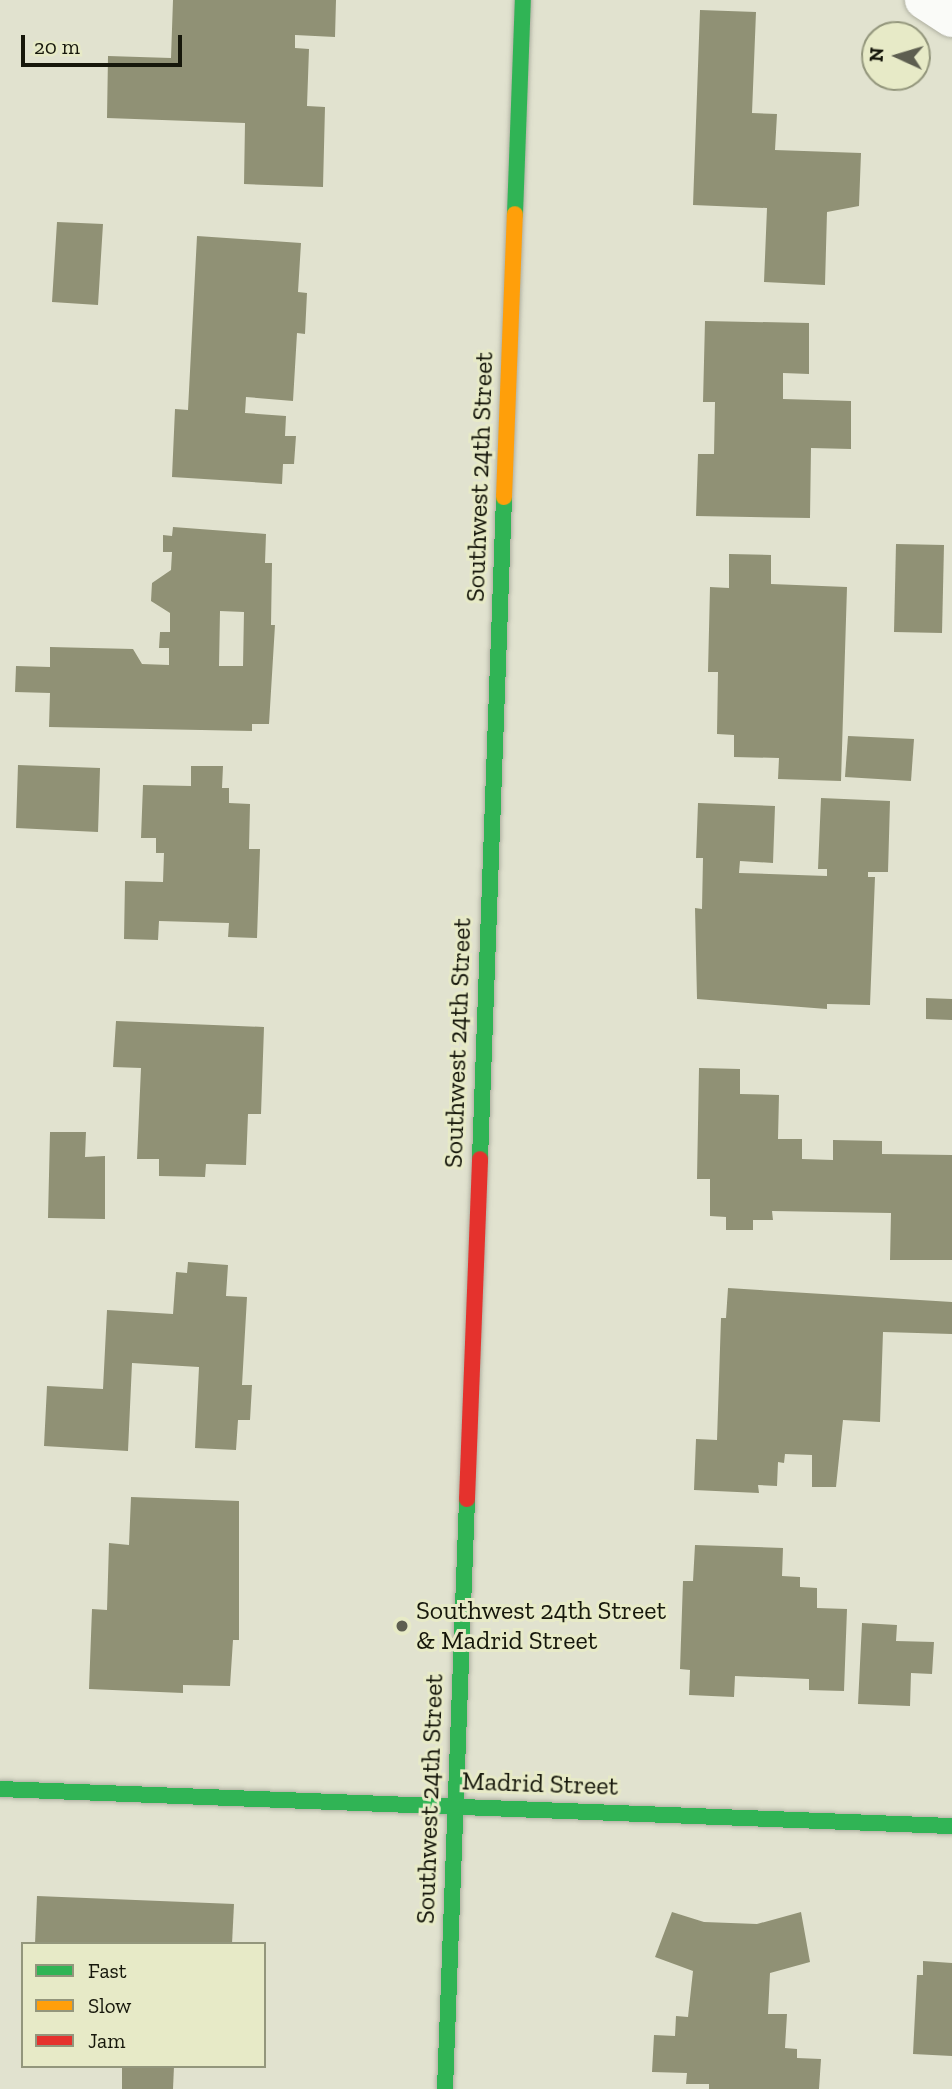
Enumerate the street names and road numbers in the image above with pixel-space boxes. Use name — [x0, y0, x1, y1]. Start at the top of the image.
street label: Southwest 24th Street — [460, 351, 500, 603]
street label: Southwest 24th Street — [438, 917, 478, 1169]
street label: Southwest 24th Street — [410, 1673, 450, 1925]
street label: Madrid Street — [461, 1766, 619, 1802]

